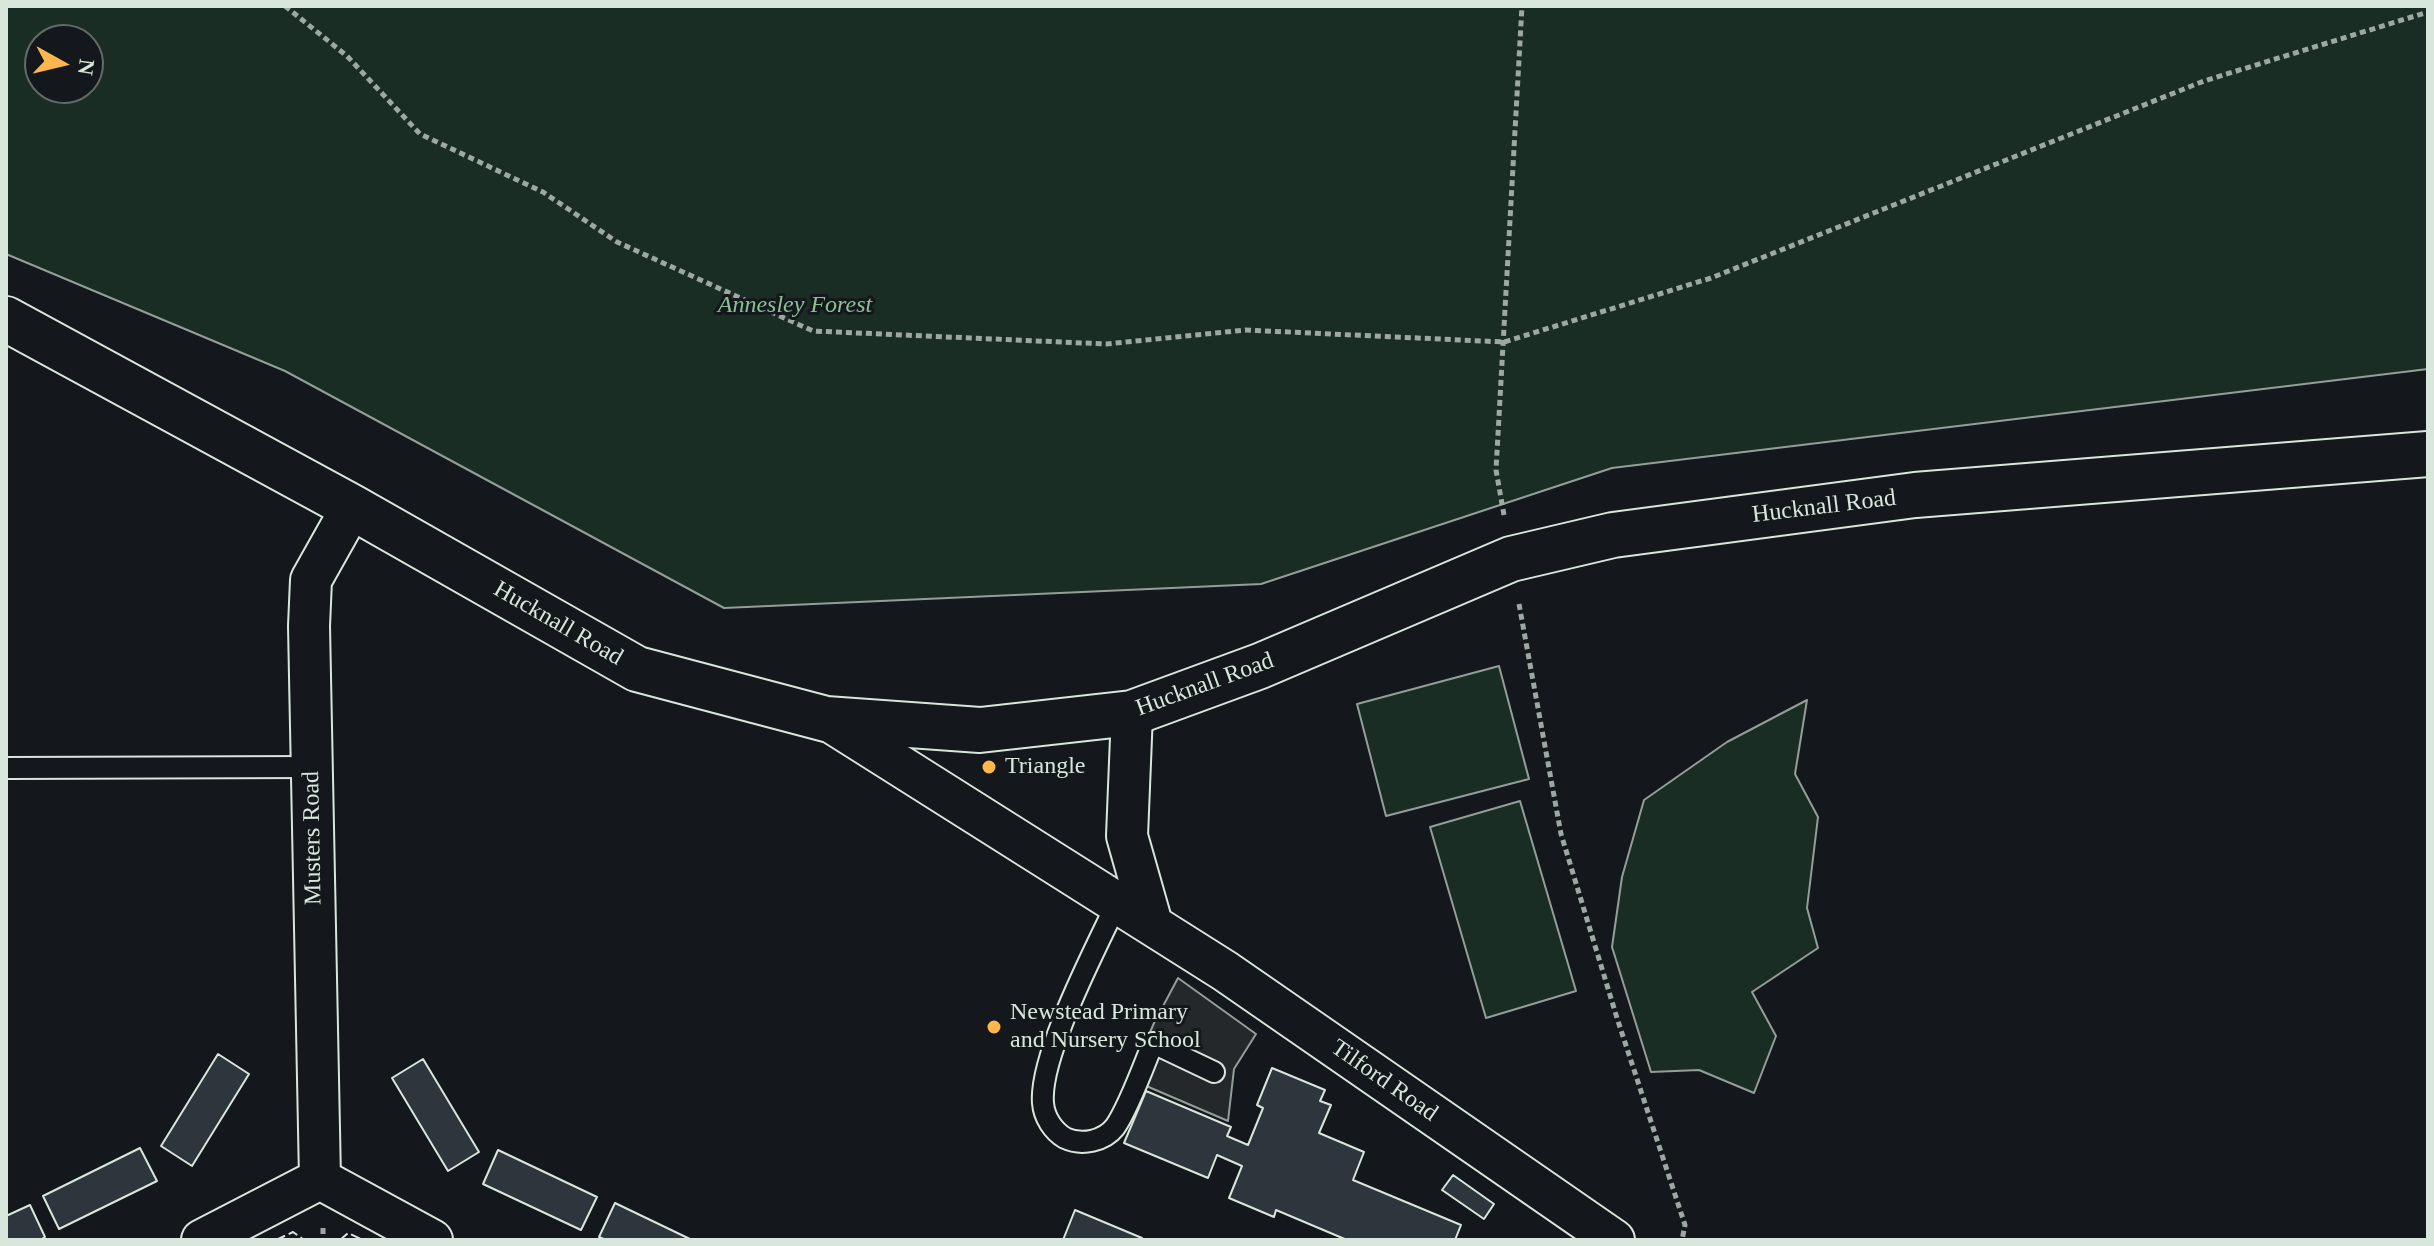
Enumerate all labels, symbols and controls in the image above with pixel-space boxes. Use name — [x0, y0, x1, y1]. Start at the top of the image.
north arrow — [24, 24, 104, 104]
text: N — [73, 58, 100, 77]
park label: Annesley Forest — [718, 292, 872, 320]
street label: Hucknall Road — [1750, 484, 1898, 530]
street label: Hucknall Road — [488, 575, 628, 673]
street label: Hucknall Road — [1132, 647, 1278, 723]
place label: Triangle — [1005, 753, 1085, 781]
marker: Triangle — [980, 758, 998, 776]
street label: Musters Road — [297, 771, 329, 905]
place label: Newstead Primary and Nursery School — [1010, 999, 1201, 1055]
marker: Newstead Primary and Nursery School — [985, 1018, 1003, 1036]
street label: Tilford Road — [1325, 1034, 1443, 1128]

